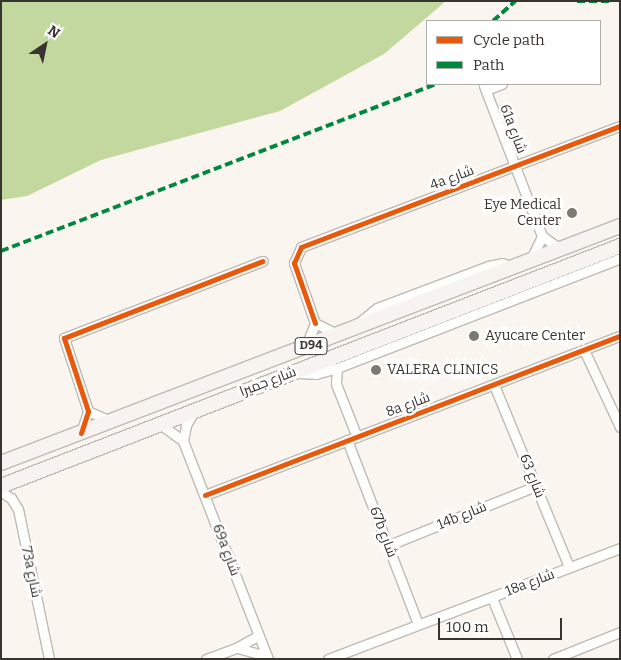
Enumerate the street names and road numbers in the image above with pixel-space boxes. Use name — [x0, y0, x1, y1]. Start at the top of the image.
street label: 61a شارع — [496, 102, 530, 156]
street label: 4a شارع — [428, 162, 476, 194]
road number: D94 — [294, 336, 328, 356]
street label: شارع جميرا — [237, 364, 299, 400]
street label: 8a شارع — [384, 389, 432, 421]
street label: شارع 63 — [516, 452, 548, 500]
street label: 14b شارع — [435, 498, 489, 534]
street label: 67b شارع — [366, 504, 400, 560]
street label: 69a شارع — [208, 522, 244, 578]
street label: 73a شارع — [17, 545, 45, 599]
street label: 18a شارع — [503, 566, 557, 600]

